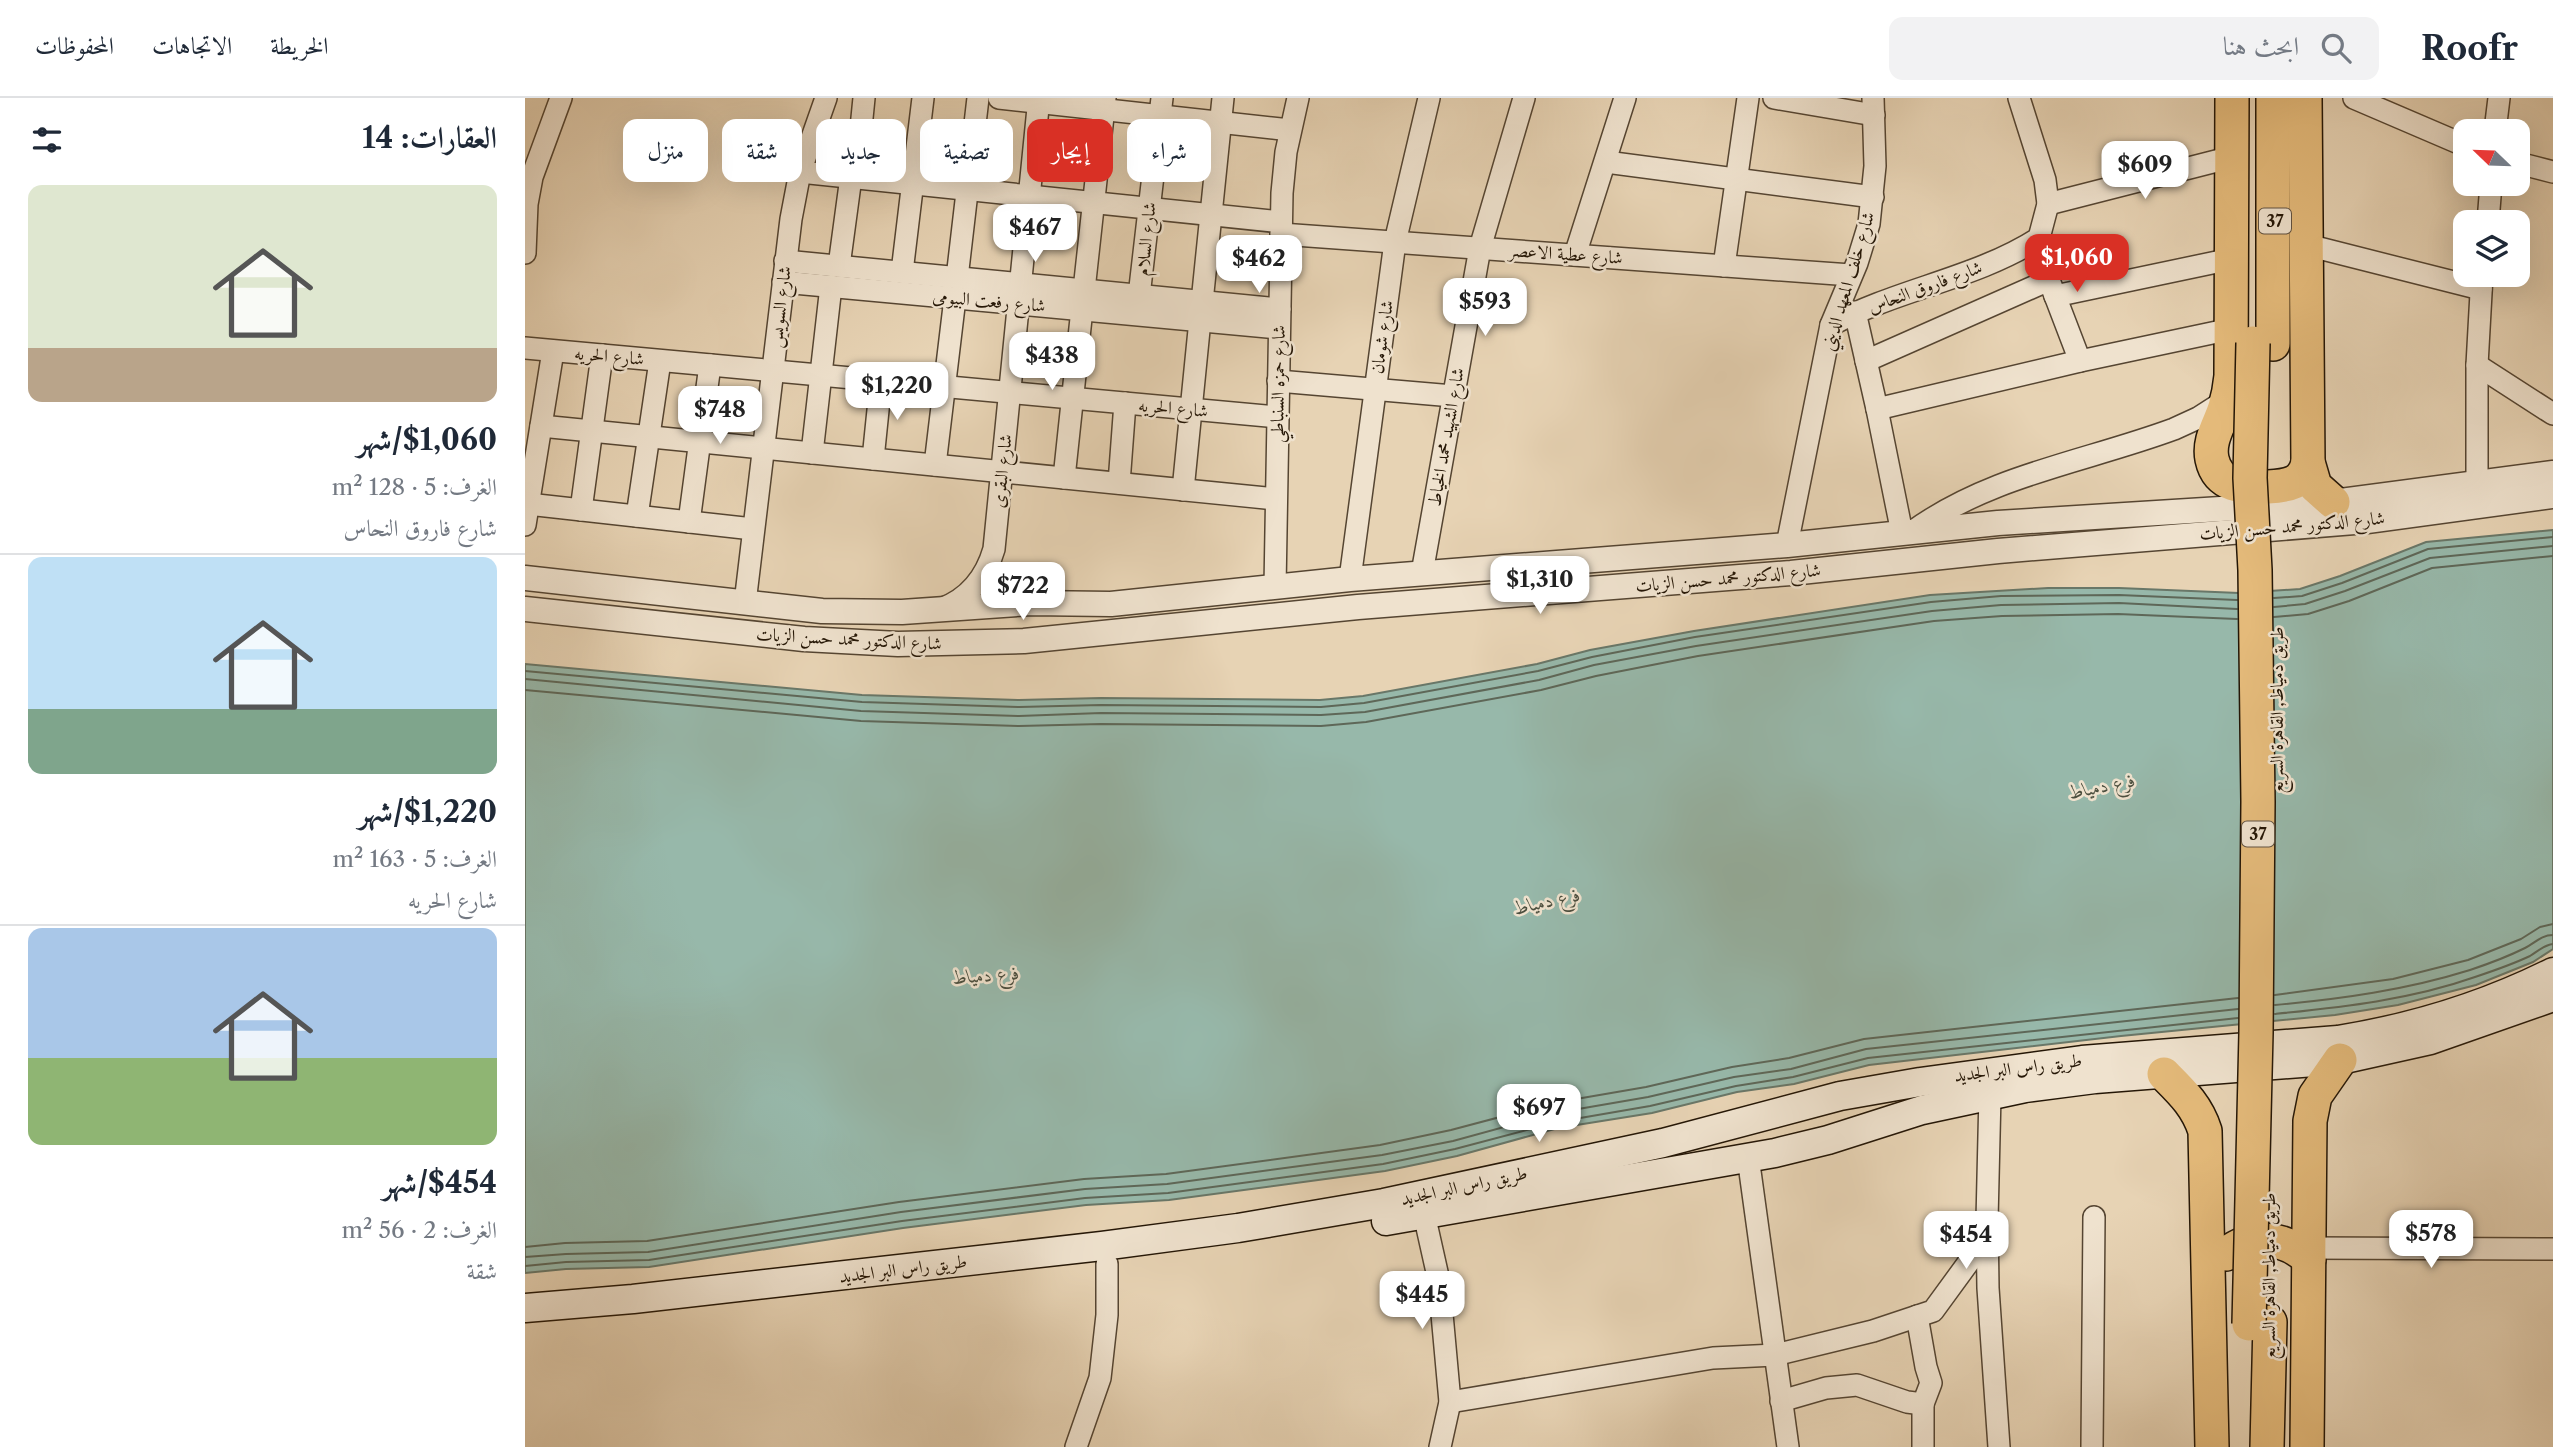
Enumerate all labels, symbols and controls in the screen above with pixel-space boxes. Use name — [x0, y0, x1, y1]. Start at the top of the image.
search box — [1889, 17, 2379, 80]
text: Roofr — [2421, 28, 2518, 69]
icon: search — [2317, 29, 2355, 67]
text: ابحث هنا — [2223, 30, 2299, 62]
text: المحفوظات — [35, 31, 114, 60]
text: الاتجاهات — [152, 31, 232, 60]
text: الخريطة — [270, 31, 329, 60]
text: العقارات: 14 — [362, 119, 497, 156]
chip: منزل — [623, 119, 708, 182]
chip: شقة — [722, 119, 802, 182]
chip: جديد — [816, 119, 906, 182]
chip: تصفية — [920, 119, 1013, 182]
chip: إيجار — [1027, 119, 1113, 182]
chip: شراء — [1127, 119, 1211, 182]
north arrow — [2453, 119, 2531, 196]
map controls — [2453, 119, 2530, 287]
icon: filters — [28, 121, 66, 159]
pin: $609 — [2104, 141, 2186, 201]
text: $609 — [2118, 150, 2172, 178]
street label: شارع السلام — [1131, 201, 1166, 277]
pin: $467 — [994, 204, 1076, 264]
street label: شارع خلف المعهد الديني — [1816, 209, 1884, 355]
road number: 37 — [2259, 209, 2291, 234]
button: layers — [2453, 210, 2530, 287]
text: $467 — [1009, 213, 1061, 241]
icon: home — [200, 230, 326, 356]
pin: $1,060 — [2020, 234, 2134, 294]
pin: $462 — [1218, 236, 1300, 295]
street label: شارع عطية الاعصر — [1506, 239, 1624, 273]
text: $1,060 — [2041, 243, 2113, 271]
text: $462 — [1232, 244, 1286, 272]
street label: شارع فاروق النحاس — [1865, 256, 1987, 322]
street label: شارع السويس — [764, 265, 800, 350]
pin: $593 — [1444, 278, 1526, 338]
street label: شارع رفعت البيومى — [931, 285, 1046, 321]
text: $593 — [1459, 287, 1511, 315]
street label: شارع شومان — [1366, 299, 1402, 376]
street label: شارع حمزه السنباطي — [1266, 325, 1296, 443]
pin: $438 — [1011, 332, 1093, 392]
text: $438 — [1025, 341, 1079, 369]
street label: شارع الحريه — [573, 342, 645, 374]
pin: $1,220 — [840, 362, 954, 422]
street label: شارع الشهيد محمد الخياط — [1423, 366, 1473, 509]
text: $1,220 — [861, 371, 933, 399]
pin: $748 — [679, 386, 761, 446]
street label: شارع الحريه — [1137, 394, 1209, 426]
text: $748 — [694, 395, 746, 423]
text: $1,060/شهر — [357, 421, 497, 458]
street label: شارع البقرى — [987, 433, 1021, 509]
text: الغرف: 5 · 128 m² — [332, 473, 497, 501]
street label: شارع الدكتور محمد حسن الزيات — [2198, 507, 2386, 549]
text: شارع فاروق النحاس — [344, 514, 497, 542]
pin: $1,310 — [1483, 556, 1597, 616]
street label: شارع الدكتور محمد حسن الزيات — [1634, 559, 1822, 601]
pin: $722 — [982, 562, 1064, 622]
text: $1,310 — [1506, 565, 1574, 593]
text: $722 — [997, 571, 1049, 599]
icon: home — [200, 602, 326, 728]
street label: شارع الدكتور محمد حسن الزيات — [755, 623, 942, 659]
street label: طريق دمياط, القاهرة السريع — [2266, 626, 2293, 794]
water label: فرع دمياط — [2067, 768, 2138, 808]
text: $1,220/شهر — [358, 793, 497, 830]
road number: 37 — [2242, 821, 2274, 846]
text: الغرف: 5 · 163 m² — [332, 845, 497, 873]
water label: فرع دمياط — [1512, 883, 1583, 923]
text: شارع الحريه — [408, 886, 497, 914]
water label: فرع دمياط — [951, 961, 1021, 993]
icon: home — [200, 973, 326, 1099]
street label: طريق راس البر الجديد — [1953, 1049, 2083, 1088]
pin: $697 — [1498, 1084, 1580, 1144]
text: $697 — [1513, 1093, 1565, 1121]
street label: طريق راس البر الجديد — [1399, 1162, 1529, 1211]
text: $454/شهر — [382, 1164, 497, 1201]
street label: طريق دمياط, القاهرة السريع — [2258, 1192, 2285, 1360]
pin: $578 — [2390, 1210, 2472, 1270]
pin: $454 — [1925, 1212, 2007, 1271]
text: الغرف: 2 · 56 m² — [342, 1216, 497, 1244]
text: $578 — [2405, 1219, 2457, 1247]
text: $454 — [1940, 1220, 1992, 1248]
street label: طريق راس البر الجديد — [838, 1250, 968, 1289]
text: شقة — [467, 1257, 497, 1285]
pin: $445 — [1381, 1272, 1463, 1331]
text: $445 — [1396, 1280, 1448, 1308]

